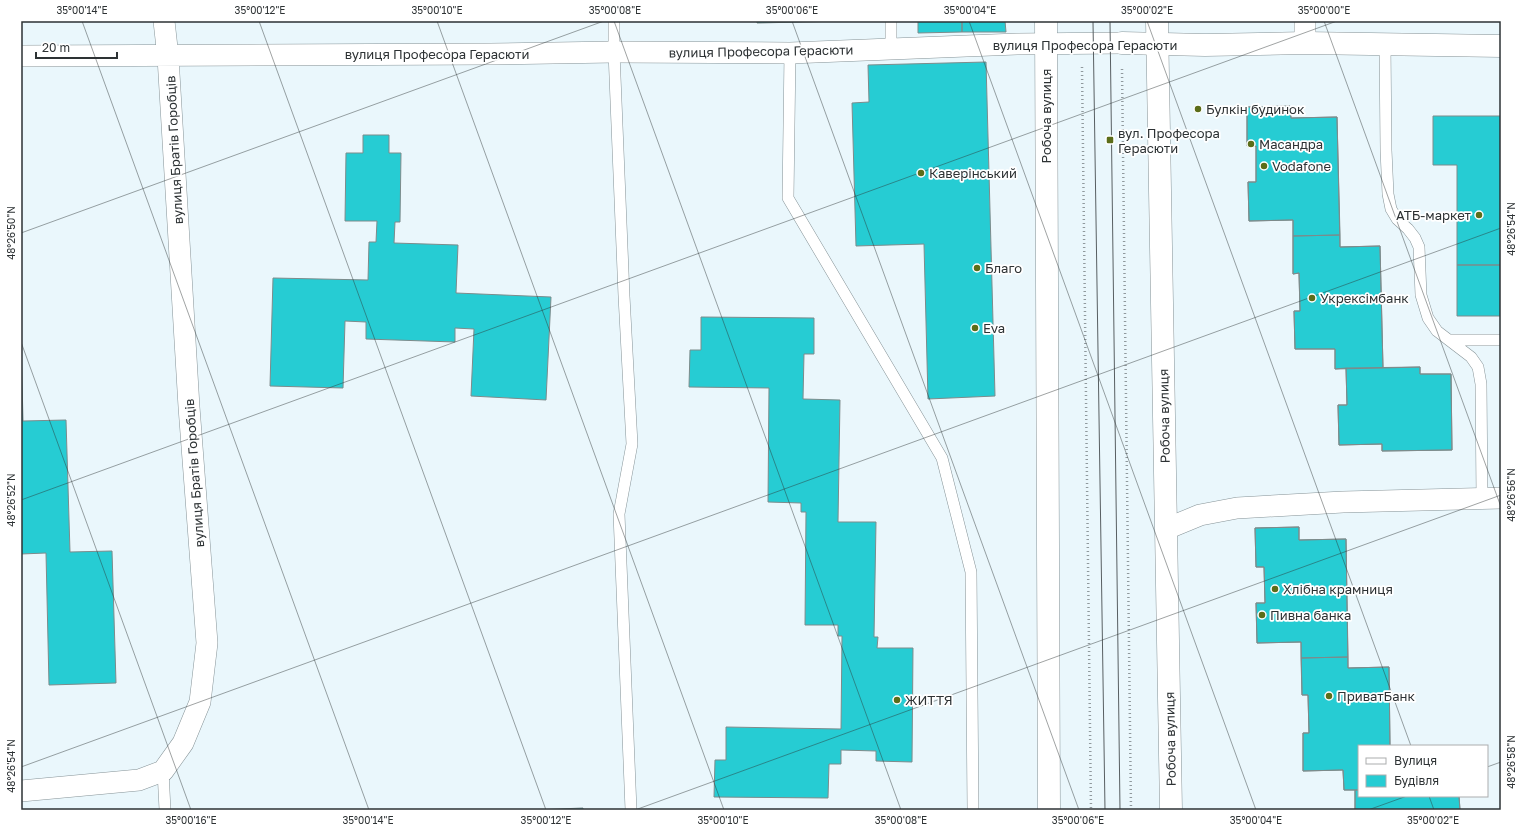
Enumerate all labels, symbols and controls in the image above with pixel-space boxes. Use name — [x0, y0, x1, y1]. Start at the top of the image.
text: 35°00'14"E — [56, 4, 108, 16]
text: 35°00'12"E — [235, 4, 285, 16]
text: 35°00'10"E — [411, 4, 463, 16]
text: 35°00'08"E — [589, 4, 641, 16]
text: 35°00'06"E — [766, 4, 818, 16]
text: 35°00'04"E — [944, 4, 996, 16]
text: 35°00'02"E — [1121, 4, 1173, 16]
text: 35°00'00"E — [1298, 4, 1350, 16]
scale bar — [36, 34, 117, 60]
street label: вулиця Професора Герасюти — [993, 37, 1177, 53]
text: 20 m — [42, 40, 70, 55]
street label: вулиця Професора Герасюти — [669, 41, 853, 61]
street label: вулиця Професора Герасюти — [345, 46, 529, 62]
street label: Робоча вулиця — [1038, 69, 1054, 163]
street label: вулиця Братів Горобців — [162, 75, 186, 225]
place label: Булкін будинок — [1206, 101, 1305, 117]
marker: Булкін будинок — [1193, 104, 1203, 114]
place label: вул. Професора Герасюти — [1118, 125, 1220, 156]
marker: вул. Професора Герасюти — [1105, 135, 1115, 145]
place label: Масандра — [1259, 136, 1323, 152]
marker: Масандра — [1246, 139, 1256, 149]
place label: Vodafone — [1272, 158, 1331, 174]
marker: Vodafone — [1259, 161, 1269, 171]
place label: Каверінський — [929, 165, 1017, 181]
marker: Каверінський — [916, 168, 926, 178]
text: 48°26'54"N — [1505, 202, 1517, 256]
text: 48°26'50"N — [5, 206, 17, 260]
place label: АТБ-маркет — [1396, 207, 1472, 223]
marker: АТБ-маркет — [1474, 210, 1484, 220]
place label: Благо — [985, 260, 1022, 276]
marker: Благо — [972, 263, 982, 273]
place label: Укрексімбанк — [1320, 290, 1409, 306]
marker: Укрексімбанк — [1307, 293, 1317, 303]
place label: Eva — [983, 320, 1005, 336]
marker: Eva — [970, 323, 980, 333]
street label: Робоча вулиця — [1155, 368, 1173, 464]
street label: вулиця Братів Горобців — [181, 398, 207, 548]
text: 48°26'56"N — [1505, 468, 1517, 522]
text: 48°26'52"N — [5, 473, 17, 527]
place label: Хлібна крамниця — [1283, 581, 1393, 597]
marker: Хлібна крамниця — [1270, 584, 1280, 594]
place label: Пивна банка — [1270, 607, 1351, 623]
marker: Пивна банка — [1257, 610, 1267, 620]
place label: ПриватБанк — [1337, 688, 1416, 704]
street label: Робоча вулиця — [1161, 691, 1179, 787]
marker: ПриватБанк — [1324, 691, 1334, 701]
place label: ЖИТТЯ — [905, 692, 953, 708]
marker: ЖИТТЯ — [892, 695, 902, 705]
text: 48°26'58"N — [1505, 735, 1517, 789]
text: 48°26'54"N — [5, 739, 17, 793]
legend — [1358, 745, 1488, 797]
text: Вулиця — [1394, 753, 1437, 768]
text: Будівля — [1394, 773, 1439, 788]
text: 35°00'16"E — [165, 814, 217, 826]
text: 35°00'14"E — [342, 814, 394, 826]
text: 35°00'12"E — [521, 814, 571, 826]
text: 35°00'10"E — [697, 814, 749, 826]
text: 35°00'08"E — [875, 814, 927, 826]
text: 35°00'06"E — [1052, 814, 1104, 826]
text: 35°00'04"E — [1230, 814, 1282, 826]
text: 35°00'02"E — [1407, 814, 1459, 826]

